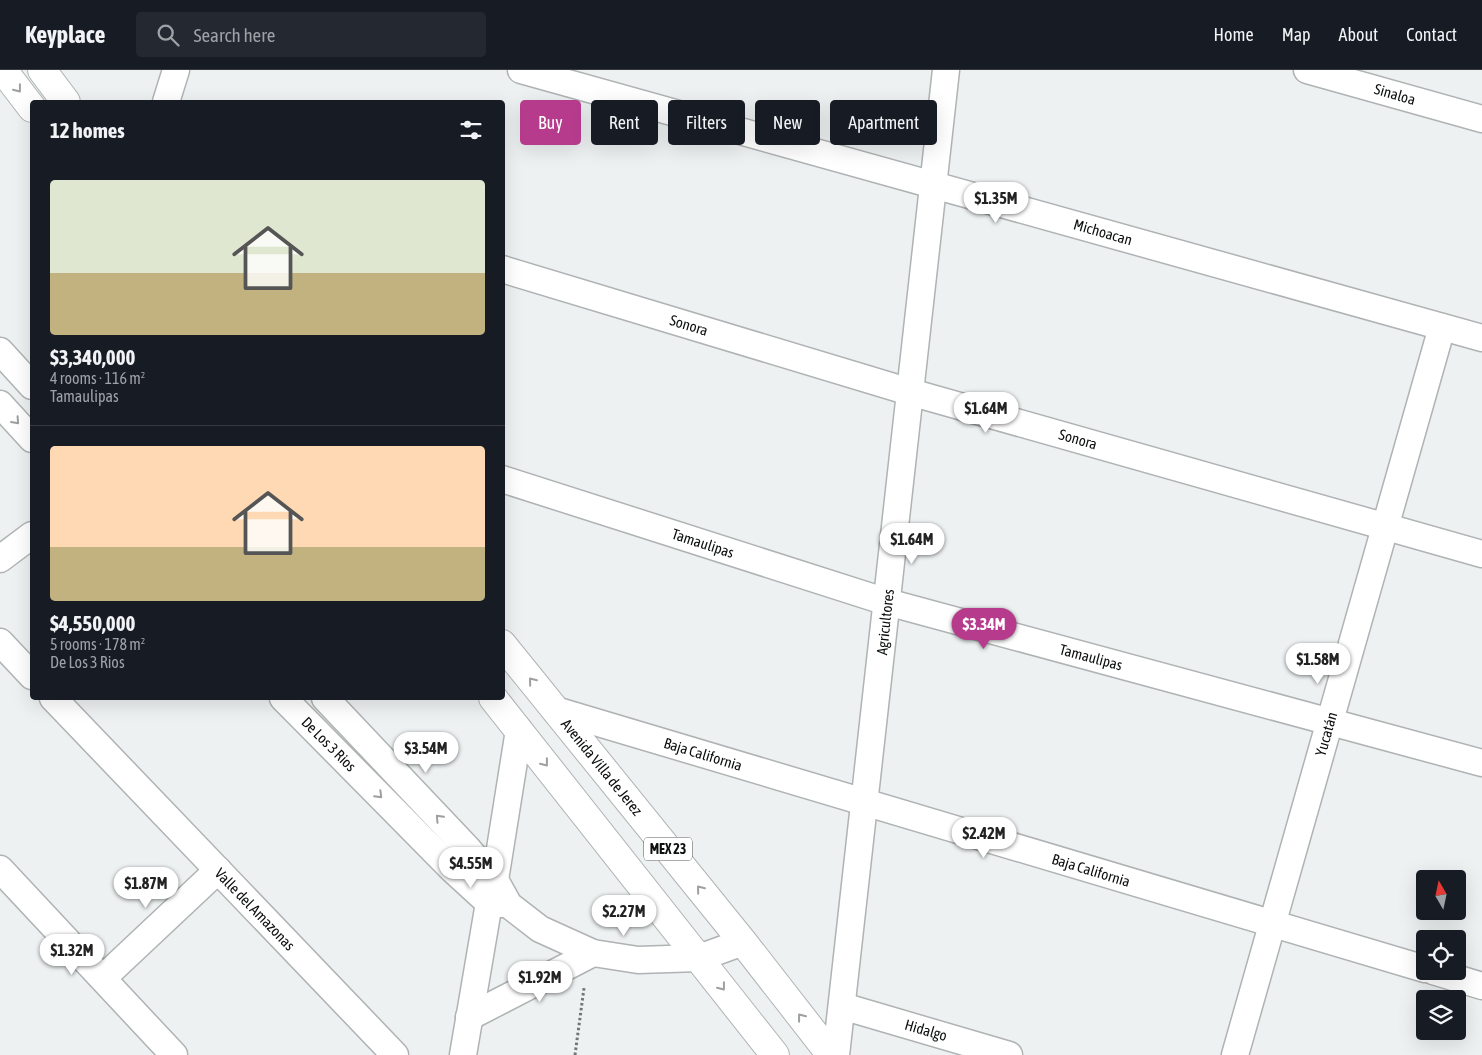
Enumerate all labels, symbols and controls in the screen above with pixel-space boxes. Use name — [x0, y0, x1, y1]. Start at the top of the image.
search box — [136, 12, 486, 57]
text: Keyplace — [25, 21, 106, 48]
icon: search — [154, 21, 182, 49]
text: Search here — [194, 24, 275, 46]
text: Home — [1214, 24, 1254, 45]
text: Map — [1282, 24, 1311, 45]
text: About — [1339, 24, 1378, 45]
text: Contact — [1406, 24, 1457, 45]
street label: Sinaloa — [1373, 80, 1417, 108]
one-way arrow — [12, 83, 20, 92]
chip: Buy — [520, 100, 581, 145]
chip: Rent — [591, 100, 658, 145]
chip: Filters — [668, 100, 745, 145]
chip: New — [755, 100, 820, 145]
chip: Apartment — [830, 100, 937, 145]
icon: filters — [457, 116, 485, 144]
text: 12 homes — [50, 118, 125, 142]
pin: $1.35M — [955, 182, 1037, 224]
text: $1.35M — [975, 189, 1017, 207]
icon: home — [223, 213, 313, 303]
street label: Michoacan — [1072, 216, 1134, 248]
street label: Sonora — [668, 311, 710, 339]
text: $3,340,000 — [50, 345, 135, 369]
text: 4 rooms · 116 m² — [50, 369, 145, 387]
text: Tamaulipas — [50, 387, 119, 405]
pin: $1.64M — [945, 392, 1027, 434]
text: $1.64M — [965, 399, 1007, 417]
one-way arrow — [10, 416, 19, 425]
street label: Sonora — [1057, 425, 1099, 453]
icon: home — [223, 478, 313, 568]
pin: $1.64M — [871, 522, 953, 565]
street label: Tamaulipas — [670, 525, 736, 561]
text: $1.64M — [891, 530, 933, 548]
street label: Agricultores — [873, 588, 897, 656]
pin: $3.34M — [943, 608, 1025, 650]
text: $4,550,000 — [50, 611, 135, 635]
text: $3.34M — [963, 615, 1005, 633]
text: 5 rooms · 178 m² — [50, 635, 145, 653]
street label: Tamaulipas — [1058, 640, 1124, 674]
pin: $1.58M — [1277, 642, 1359, 685]
text: $1.58M — [1297, 650, 1339, 668]
text: De Los 3 Rios — [50, 653, 125, 671]
one-way arrow — [529, 677, 538, 687]
street label: Yucatán — [1312, 710, 1340, 758]
street label: De Los 3 Rios — [298, 713, 360, 775]
street label: Avenida Villa de Jerez — [558, 715, 646, 819]
pin: $3.54M — [385, 732, 467, 774]
street label: Baja California — [662, 734, 744, 774]
text: $3.54M — [405, 739, 447, 757]
one-way arrow — [540, 757, 548, 766]
one-way arrow — [373, 789, 382, 798]
one-way arrow — [436, 815, 445, 824]
pin: $2.42M — [943, 816, 1025, 859]
text: $2.42M — [963, 824, 1005, 842]
road number: MEX 23 — [644, 838, 692, 861]
pin: $4.55M — [430, 846, 512, 889]
street label: Baja California — [1050, 850, 1132, 890]
text: $4.55M — [450, 854, 492, 872]
street label: Valle del Amazonas — [212, 864, 298, 954]
pin: $1.87M — [105, 866, 187, 909]
north arrow — [1416, 870, 1466, 920]
map controls — [1416, 870, 1466, 1040]
text: $1.87M — [125, 874, 167, 892]
one-way arrow — [698, 886, 706, 895]
pin: $2.27M — [583, 894, 665, 937]
text: $2.27M — [603, 902, 645, 920]
button: locate — [1416, 930, 1466, 980]
pin: $1.32M — [31, 934, 113, 976]
text: $1.32M — [51, 941, 93, 959]
pin: $1.92M — [499, 960, 581, 1003]
text: $1.92M — [519, 968, 561, 986]
one-way arrow — [716, 981, 725, 991]
button: layers — [1416, 990, 1466, 1040]
one-way arrow — [798, 1013, 807, 1022]
street label: Hidalgo — [903, 1016, 949, 1044]

